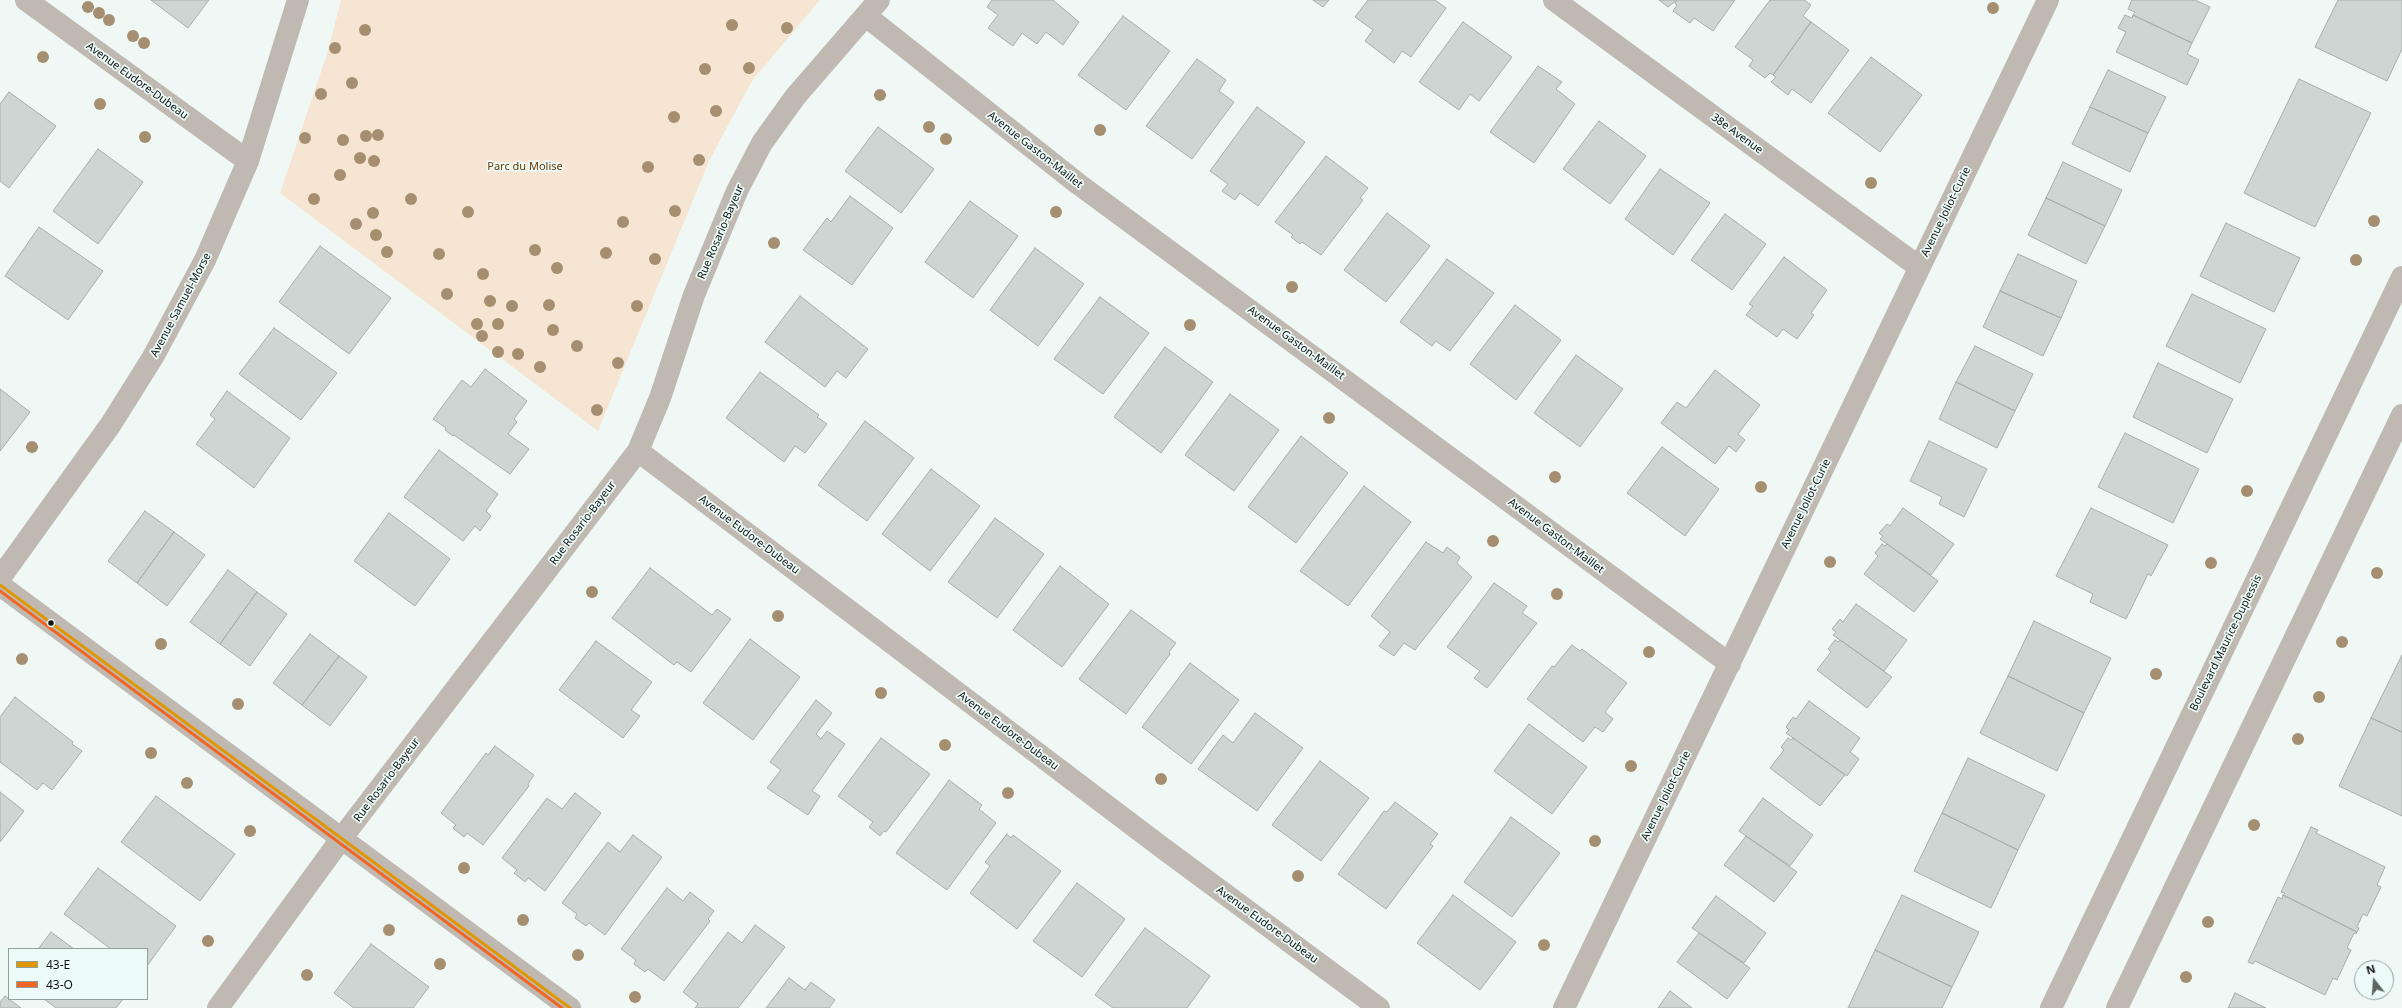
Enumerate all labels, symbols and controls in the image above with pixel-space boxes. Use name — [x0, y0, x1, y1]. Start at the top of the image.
street label: Avenue Eudore-Dubeau — [84, 40, 190, 122]
street label: Avenue Gaston-Maillet — [985, 109, 1085, 191]
street label: 38e Avenue — [1709, 111, 1765, 157]
park label: Parc du Molise — [487, 160, 563, 174]
street label: Avenue Joliot-Curie — [1919, 165, 1973, 259]
street label: Rue Rosario-Bayeur — [695, 183, 747, 281]
street label: Avenue Samuel-Morse — [148, 251, 214, 359]
street label: Avenue Gaston-Maillet — [1245, 303, 1347, 383]
street label: Avenue Joliot-Curie — [1779, 457, 1833, 551]
street label: Rue Rosario-Bayeur — [547, 478, 619, 568]
street label: Avenue Eudore-Dubeau — [696, 493, 802, 577]
street label: Avenue Gaston-Maillet — [1505, 496, 1607, 576]
street label: Boulevard Maurice-Duplessis — [2187, 573, 2265, 713]
unlabelled marker — [46, 618, 56, 628]
street label: Avenue Eudore-Dubeau — [955, 689, 1061, 773]
street label: Rue Rosario-Bayeur — [351, 735, 423, 825]
street label: Avenue Joliot-Curie — [1639, 749, 1693, 843]
street label: Avenue Eudore-Dubeau — [1214, 884, 1320, 966]
legend — [8, 948, 148, 1000]
text: 43-E — [46, 956, 70, 973]
north arrow — [2354, 960, 2394, 1000]
text: N — [2364, 961, 2377, 977]
text: 43-O — [46, 976, 73, 993]

